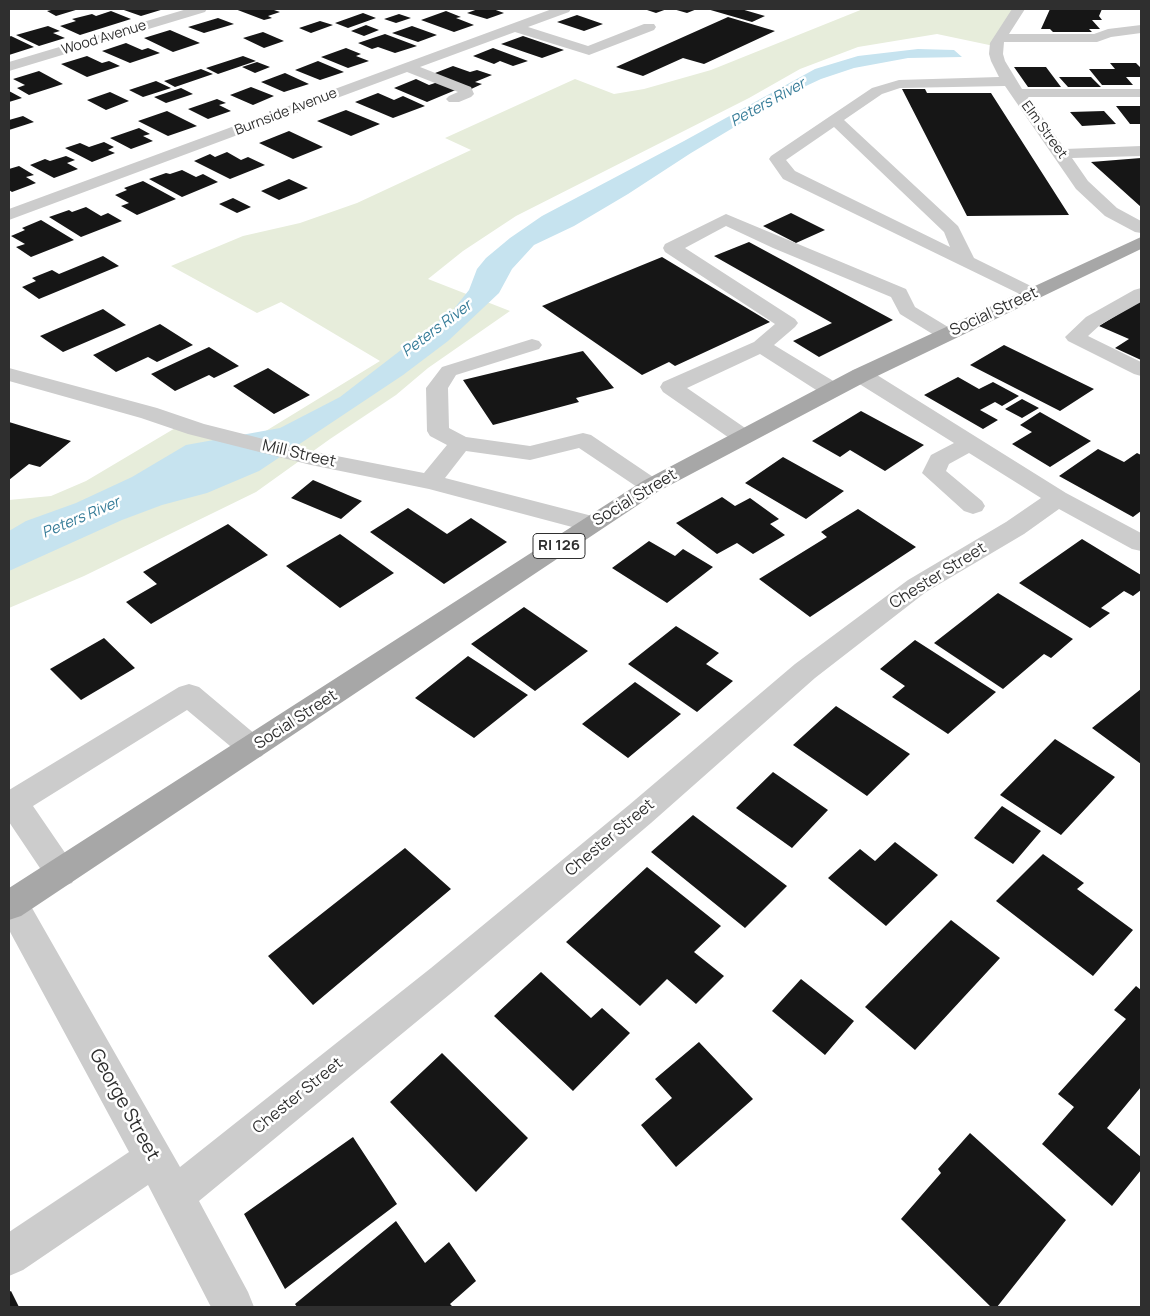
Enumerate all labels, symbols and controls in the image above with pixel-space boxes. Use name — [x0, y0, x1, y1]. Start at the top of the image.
street label: Wood Avenue — [60, 17, 148, 59]
water label: Peters River — [727, 75, 809, 131]
street label: Burnside Avenue — [233, 85, 339, 139]
street label: Elm Street — [1018, 98, 1070, 162]
street label: Social Street — [947, 283, 1041, 341]
water label: Peters River — [399, 297, 475, 361]
street label: Mill Street — [260, 436, 338, 472]
street label: Social Street — [590, 465, 680, 531]
water label: Peters River — [39, 494, 123, 542]
road number: RI 126 — [533, 534, 585, 558]
street label: Chester Street — [886, 539, 990, 613]
street label: Social Street — [251, 686, 341, 754]
street label: Chester Street — [562, 795, 658, 881]
street label: George Street — [84, 1045, 164, 1165]
street label: Chester Street — [249, 1054, 347, 1138]

